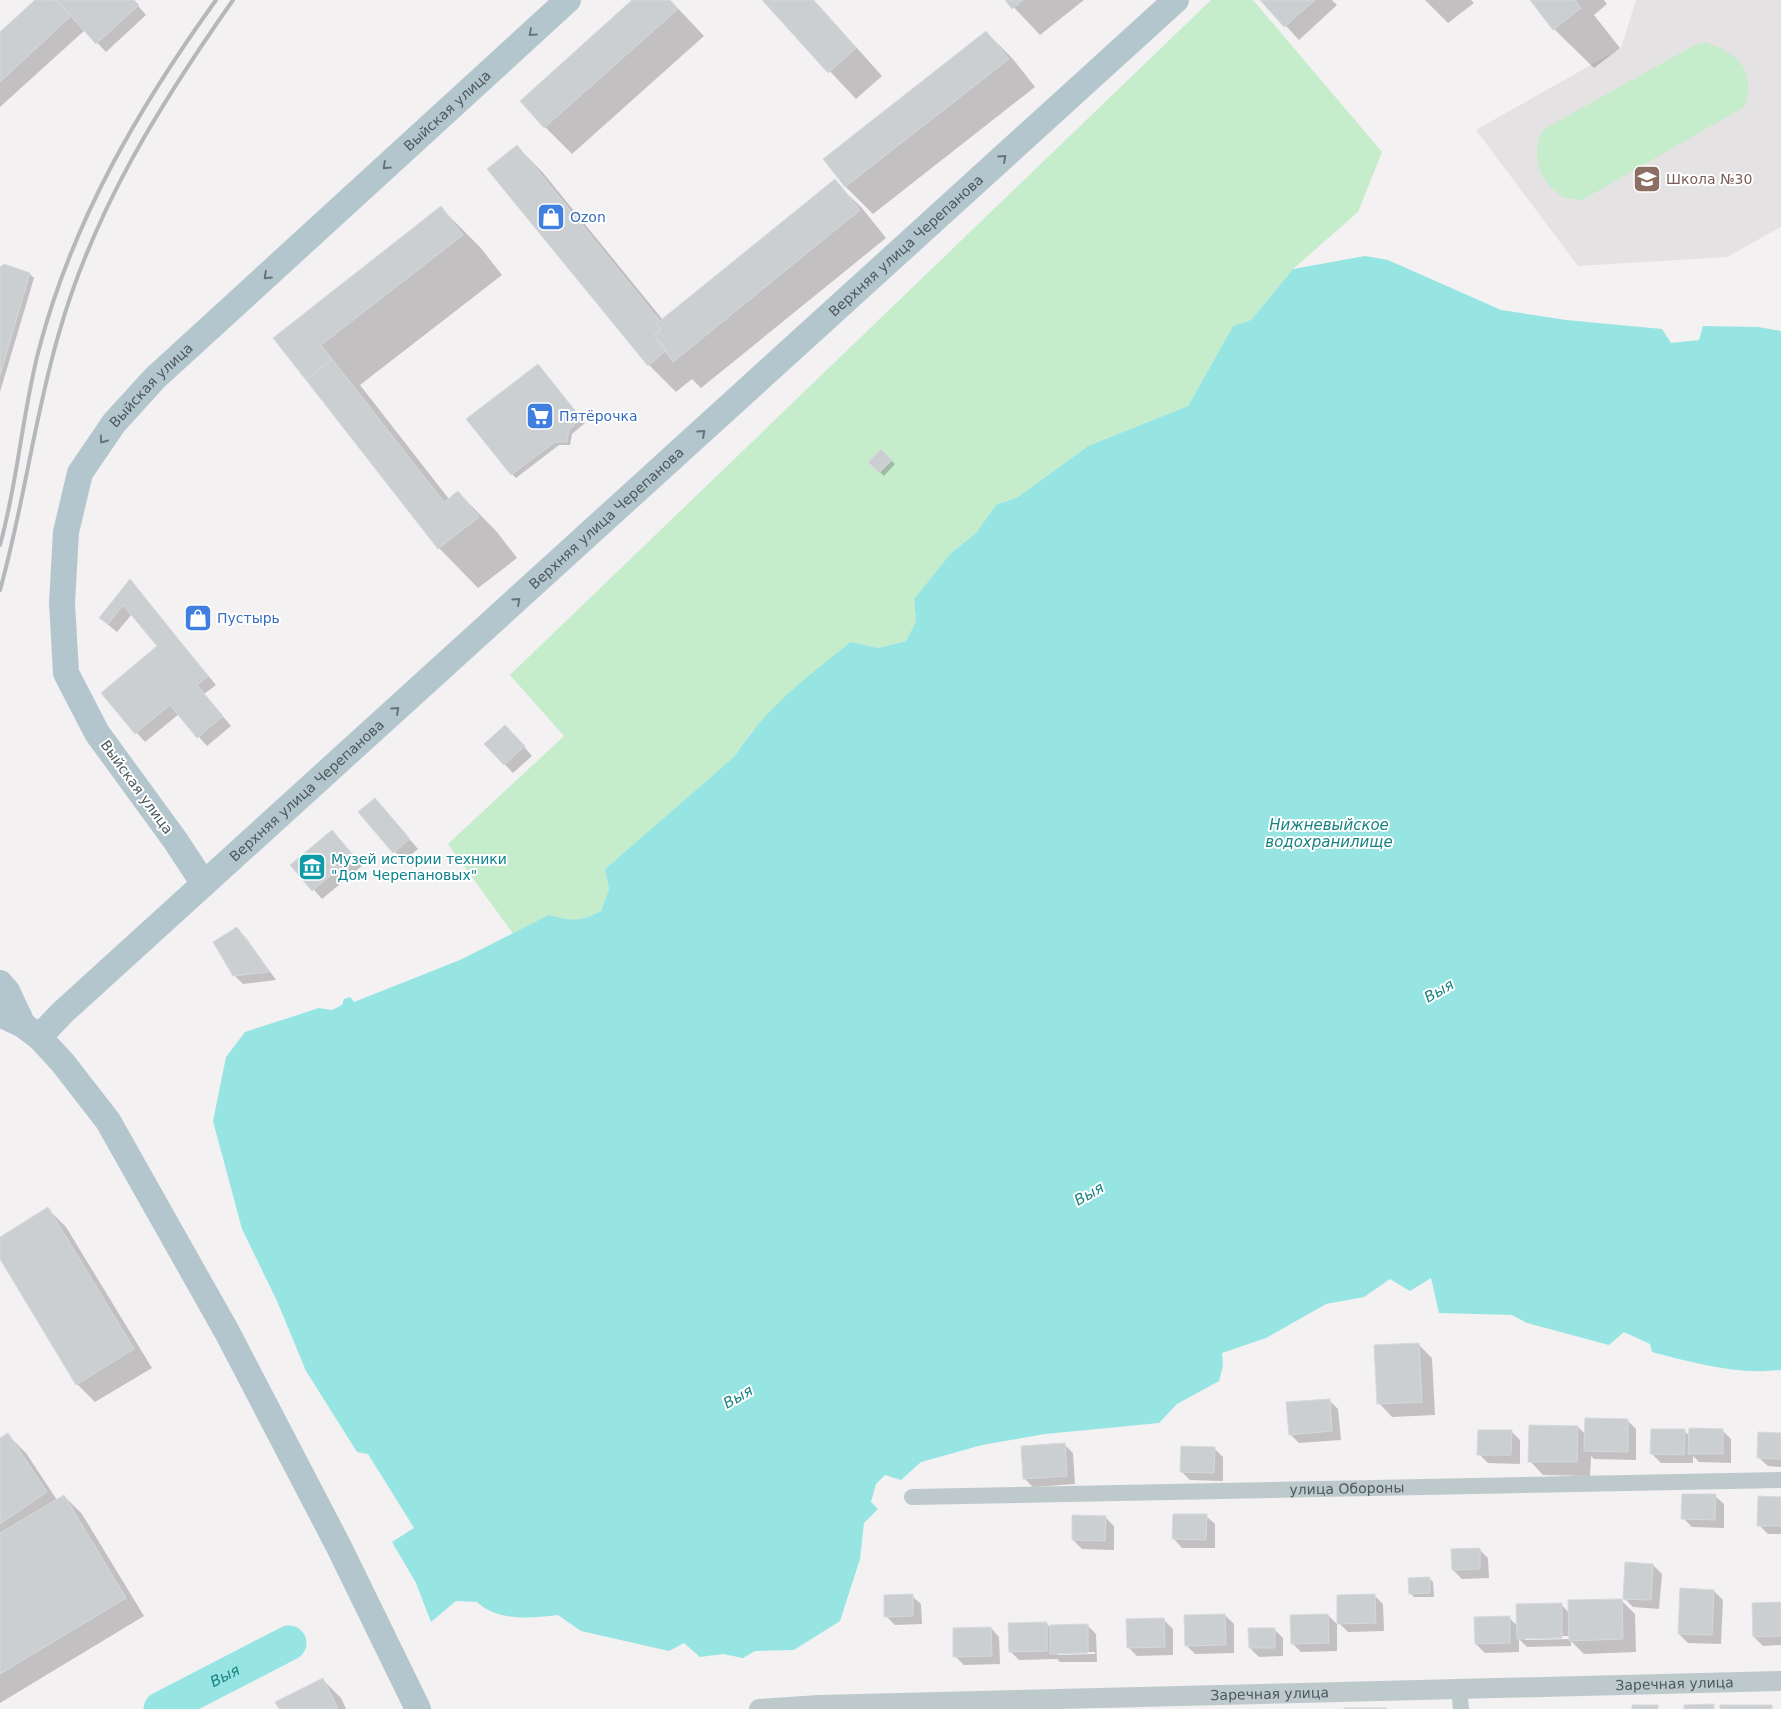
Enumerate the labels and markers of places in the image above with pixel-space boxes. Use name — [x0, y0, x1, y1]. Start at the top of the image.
school or university icon: Школа №30 — [1632, 164, 1662, 194]
place label: Школа №30 — [1666, 171, 1752, 187]
shop icon: Ozon — [536, 202, 566, 232]
place label: Ozon — [570, 209, 606, 225]
supermarket icon: Пятёрочка — [525, 401, 555, 431]
place label: Пятёрочка — [559, 408, 637, 424]
shop icon: Пустырь — [183, 603, 213, 633]
place label: Пустырь — [217, 610, 280, 626]
place label: Музей истории техники "Дом Черепановых" — [331, 851, 507, 883]
museum icon: Музей истории техники "Дом Черепановых" — [297, 852, 327, 882]

